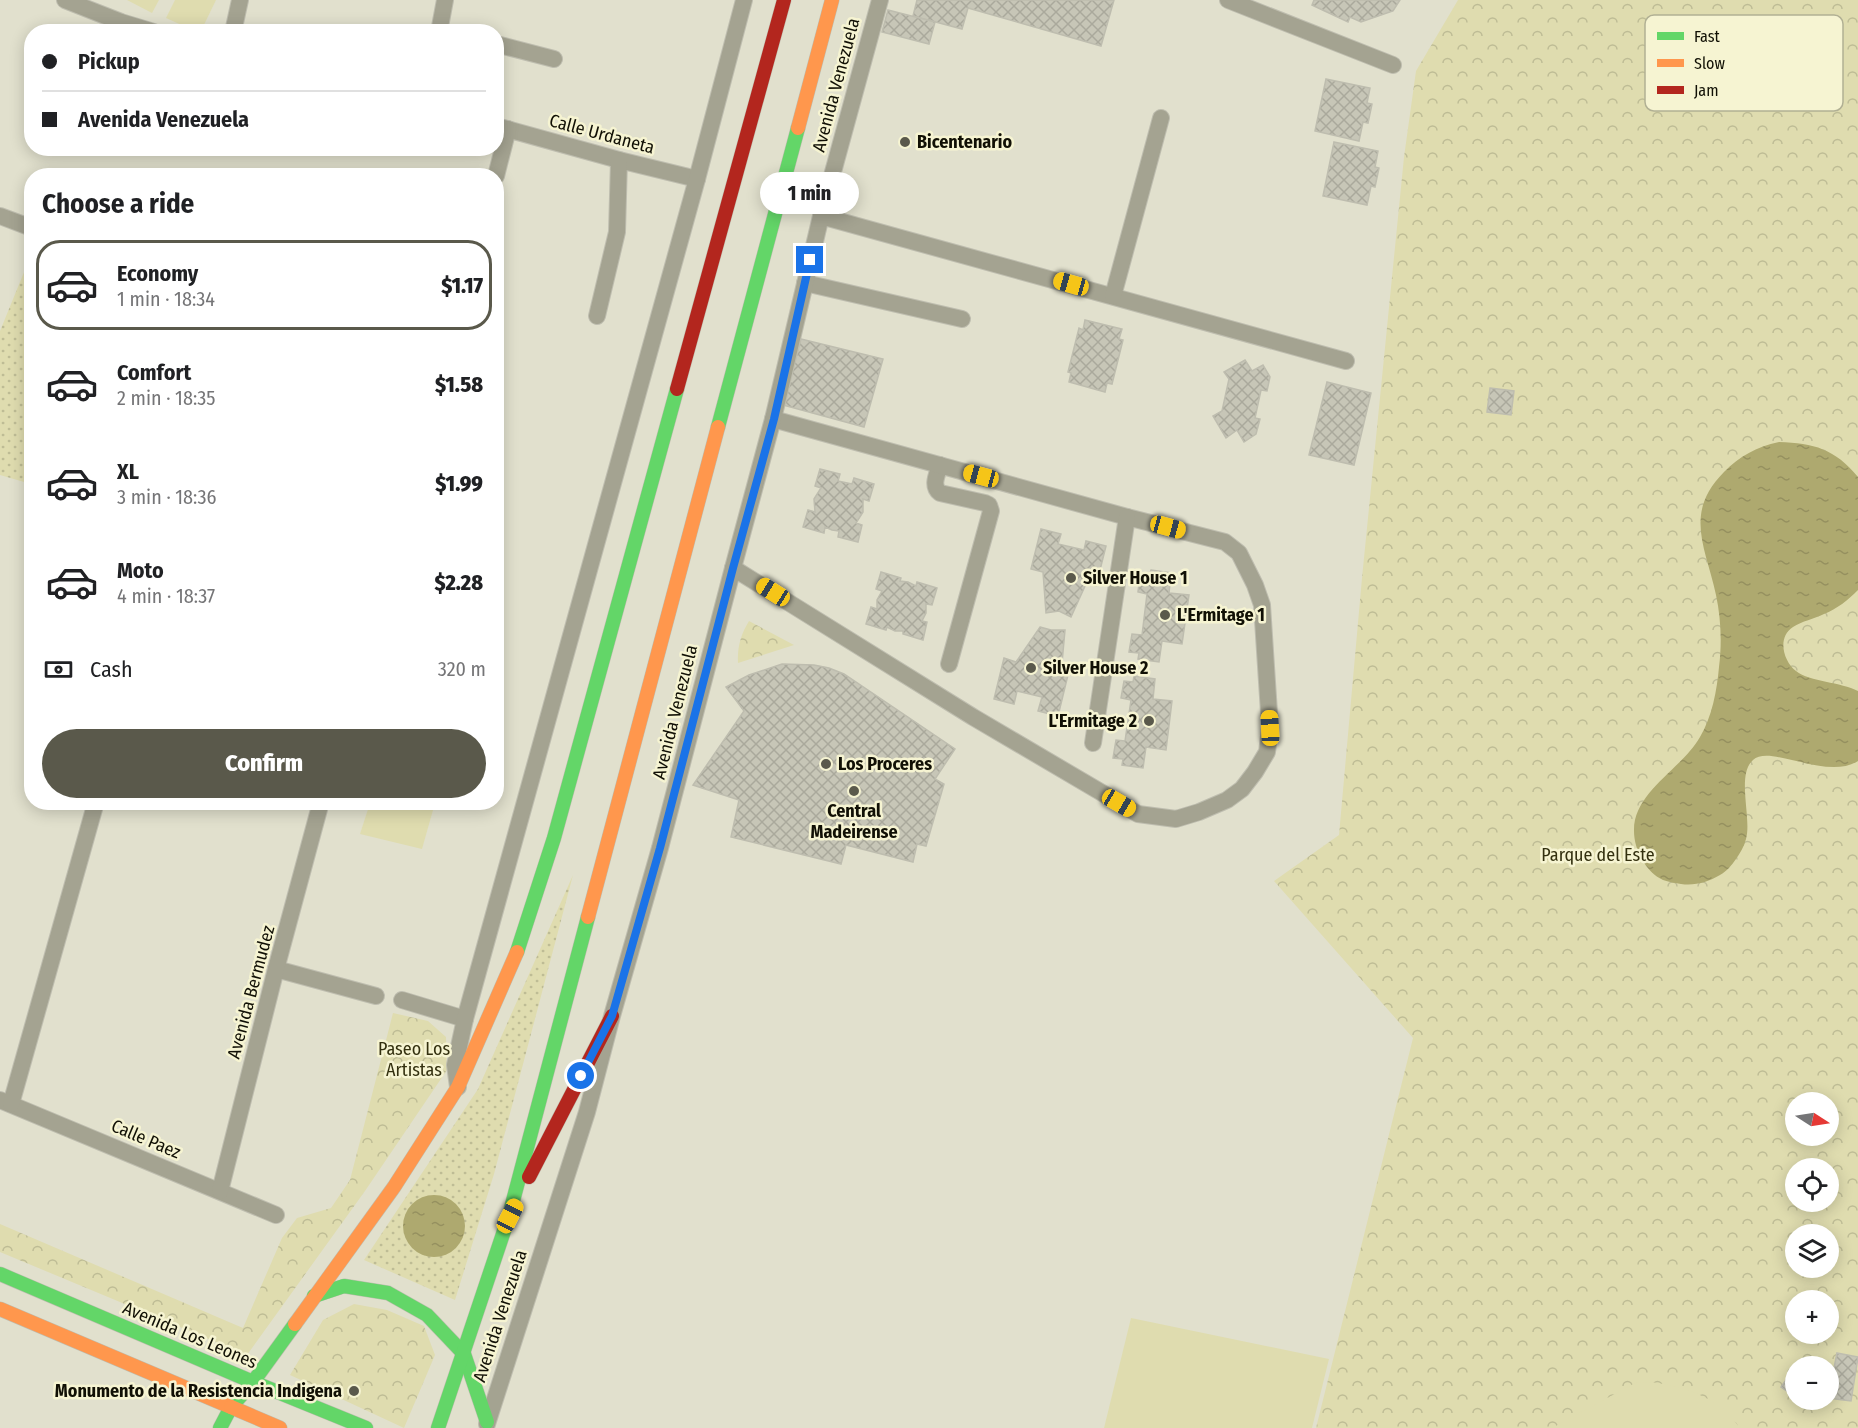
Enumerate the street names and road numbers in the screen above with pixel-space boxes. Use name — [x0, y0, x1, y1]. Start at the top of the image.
street label: Avenida Venezuela — [808, 16, 864, 154]
street label: Calle Urdaneta — [547, 109, 657, 159]
street label: Avenida Venezuela — [648, 642, 702, 781]
street label: Avenida Bermudez — [223, 923, 279, 1061]
street label: Calle Paez — [108, 1115, 184, 1163]
street label: Avenida Venezuela — [468, 1247, 532, 1385]
street label: Avenida Los Leones — [119, 1297, 261, 1373]

